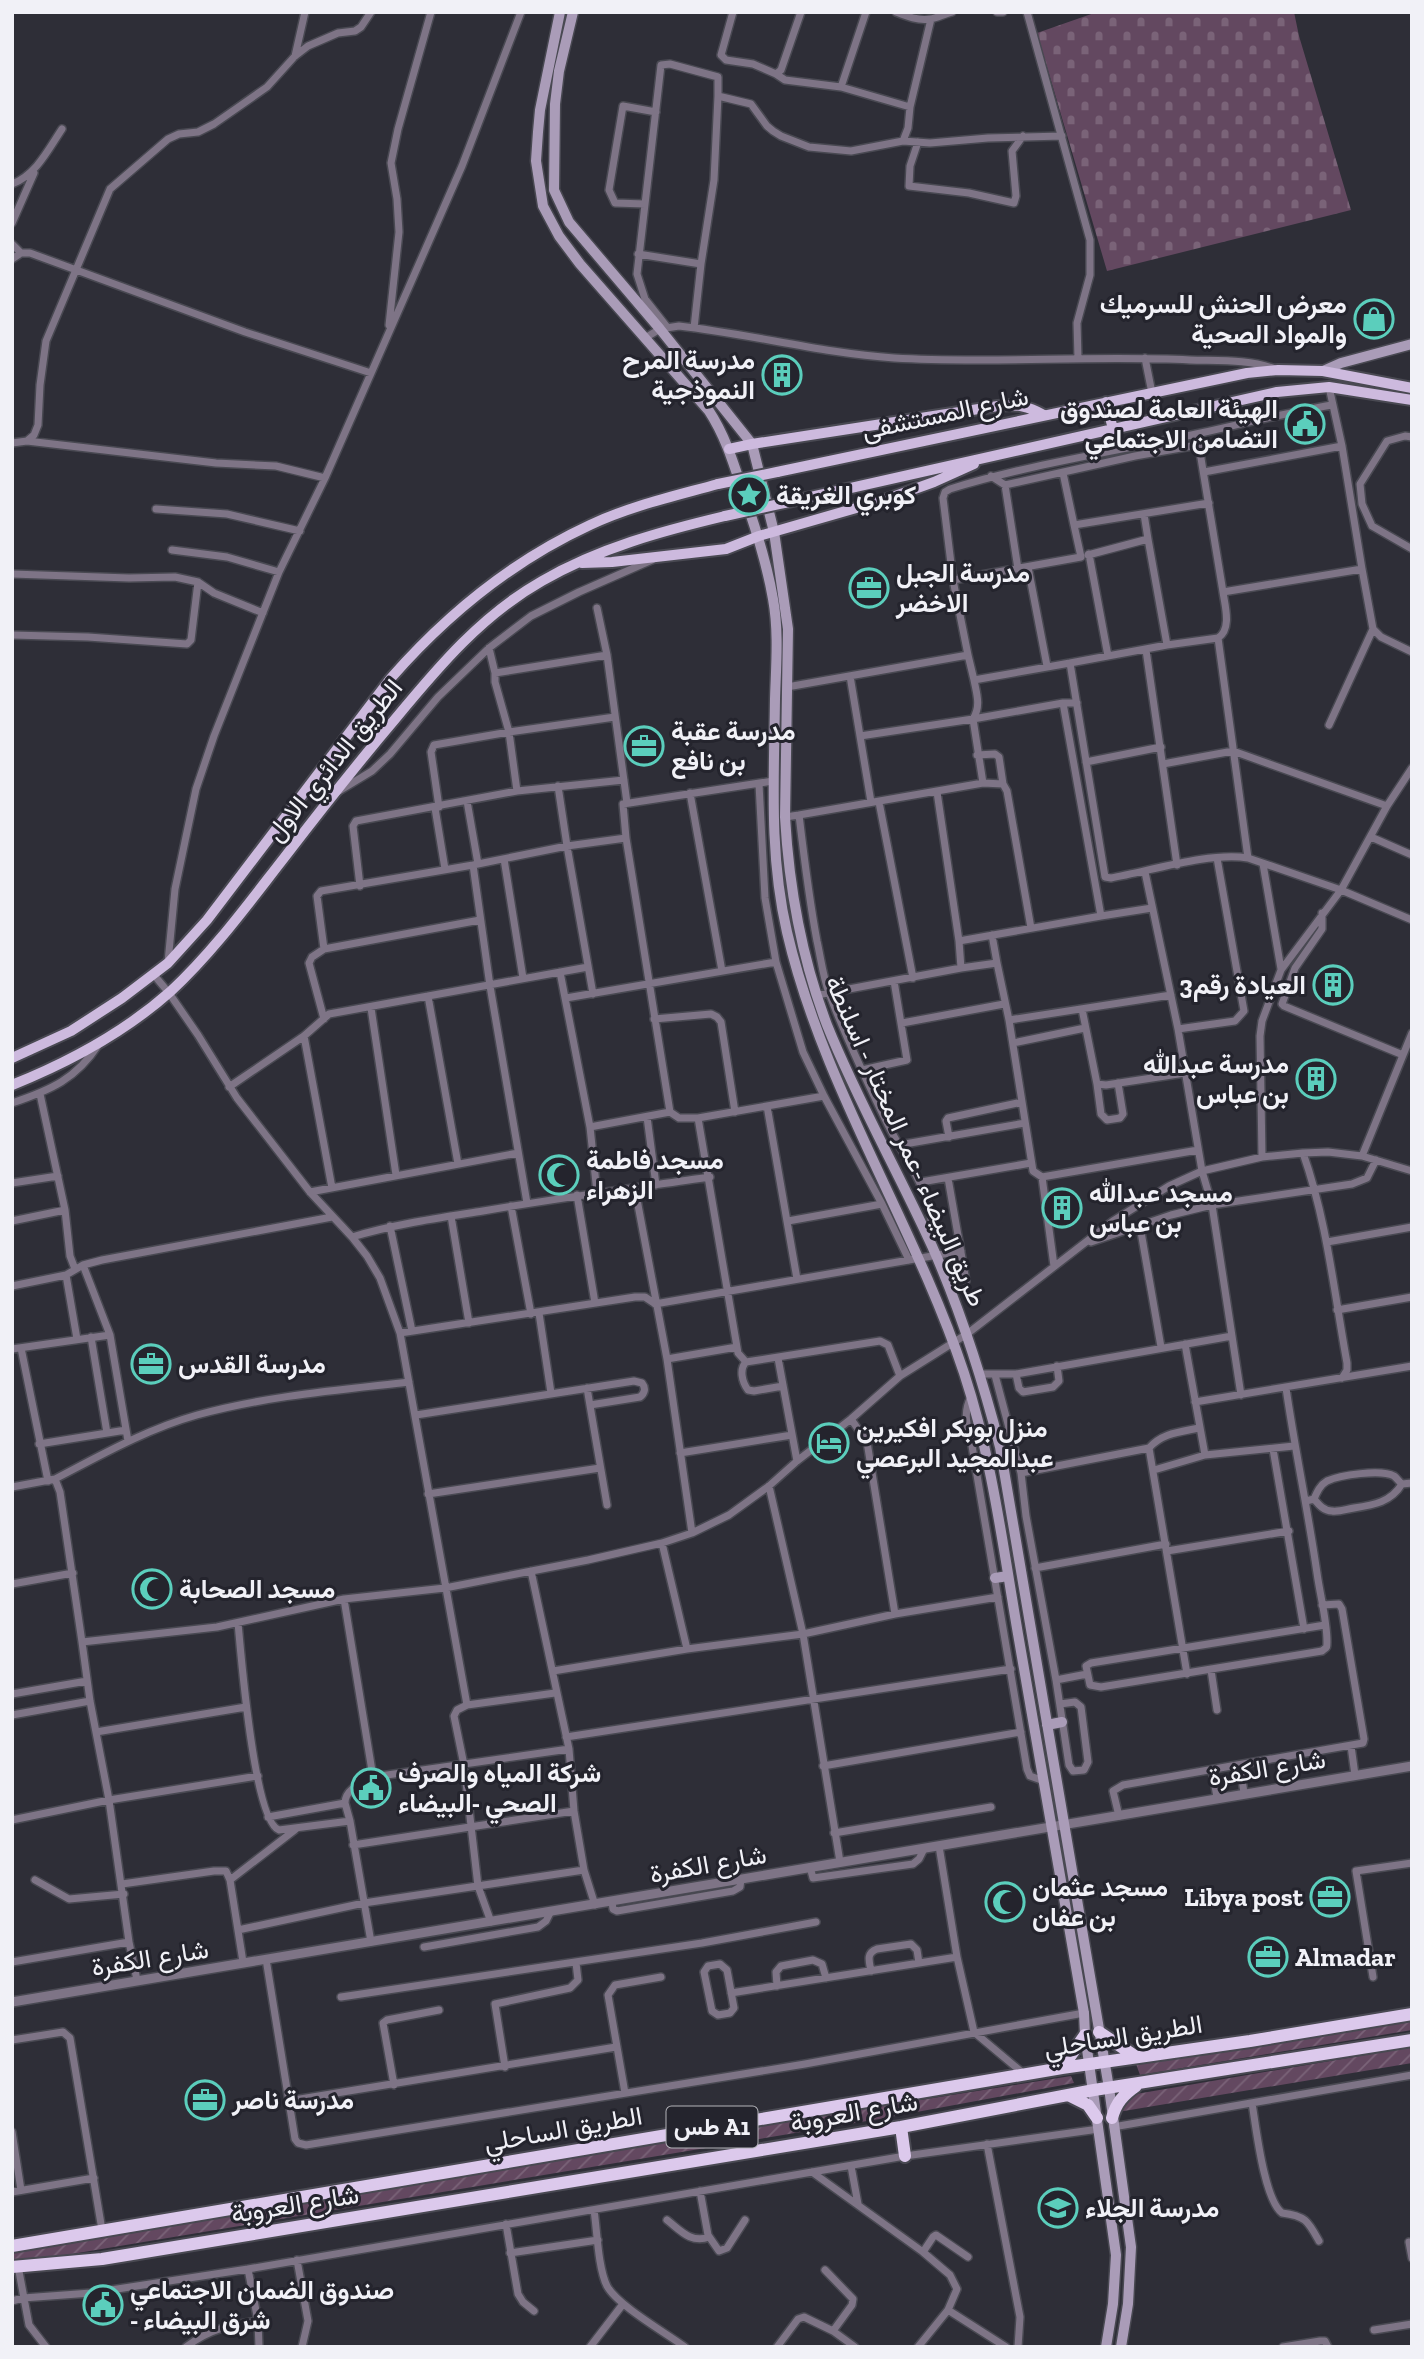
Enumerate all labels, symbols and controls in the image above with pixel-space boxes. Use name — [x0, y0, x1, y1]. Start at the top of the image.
place label: معرض الحنش للسرميك والمواد الصحية — [1100, 288, 1347, 350]
shop icon: معرض الحنش للسرميك والمواد الصحية — [1353, 298, 1395, 340]
place label: مدرسة المرح النموذجية — [622, 344, 755, 406]
building icon: مدرسة المرح النموذجية — [761, 354, 803, 396]
street label: شارع المستشفى — [859, 380, 1032, 448]
place label: الهيئة العامة لصندوق التضامن الاجتماعي — [1060, 393, 1278, 461]
public building icon: الهيئة العامة لصندوق التضامن الاجتماعي — [1284, 403, 1326, 445]
place icon: كوبري الغريقة — [728, 474, 770, 516]
place label: كوبري الغريقة — [776, 479, 916, 517]
place label: مدرسة الجبل الاخضر — [895, 557, 1030, 619]
office icon: مدرسة الجبل الاخضر — [848, 567, 890, 609]
street label: الطريق الدائري الاول — [259, 672, 413, 851]
place label: مدرسة عقبة بن نافع — [671, 715, 796, 779]
office icon: مدرسة عقبة بن نافع — [623, 725, 665, 767]
building icon: 3العيادة رقم — [1312, 964, 1354, 1006]
place label: 3العيادة رقم — [1179, 969, 1306, 1002]
street label: طريق البيضاء -عمر المختار - اسلنطة — [818, 970, 994, 1312]
place label: مدرسة عبدالله بن عباس — [1143, 1048, 1289, 1110]
building icon: مدرسة عبدالله بن عباس — [1295, 1058, 1337, 1100]
place label: مسجد فاطمة الزهراء — [586, 1144, 724, 1206]
mosque icon: مسجد فاطمة الزهراء — [538, 1154, 580, 1196]
place label: مسجد عبدالله بن عباس — [1089, 1177, 1233, 1239]
building icon: مسجد عبدالله بن عباس — [1041, 1187, 1083, 1229]
office icon: مدرسة القدس — [130, 1343, 172, 1385]
place label: مدرسة القدس — [178, 1348, 326, 1380]
place label: منزل بوبكر افكيرين عبدالمجيد البرعصي — [856, 1412, 1054, 1480]
hotel icon: منزل بوبكر افكيرين عبدالمجيد البرعصي — [808, 1422, 850, 1464]
mosque icon: مسجد الصحابة — [131, 1568, 173, 1610]
place label: مسجد الصحابة — [179, 1573, 335, 1605]
street label: شارع الكفرة — [1206, 1743, 1328, 1795]
place label: شركة المياه والصرف الصحي -البيضاء — [398, 1757, 601, 1825]
public building icon: شركة المياه والصرف الصحي -البيضاء — [350, 1767, 392, 1809]
street label: شارع الكفرة — [647, 1838, 769, 1892]
place label: مسجد عثمان بن عفان — [1032, 1871, 1168, 1933]
office icon: Libya post — [1309, 1876, 1351, 1918]
mosque icon: مسجد عثمان بن عفان — [984, 1881, 1026, 1923]
place label: Libya post — [1184, 1881, 1304, 1913]
street label: شارع الكفرة — [89, 1933, 211, 1985]
office icon: Almadar — [1247, 1936, 1289, 1978]
place label: Almadar — [1295, 1941, 1396, 1973]
street label: الطريق الساحلي — [1041, 2008, 1205, 2069]
office icon: مدرسة ناصر — [184, 2079, 226, 2121]
place label: مدرسة ناصر — [231, 2084, 354, 2116]
street label: شارع العروبة — [788, 2085, 921, 2141]
street label: الطريق الساحلي — [481, 2099, 645, 2164]
road number: طس A1 — [666, 2106, 758, 2148]
street label: شارع العروبة — [229, 2178, 362, 2232]
school or university icon: مدرسة الجلاء — [1037, 2187, 1079, 2229]
place label: مدرسة الجلاء — [1085, 2192, 1219, 2224]
place label: صندوق الضمان الاجتماعي - شرق البيضاء — [130, 2274, 394, 2336]
public building icon: صندوق الضمان الاجتماعي - شرق البيضاء — [82, 2284, 124, 2326]

